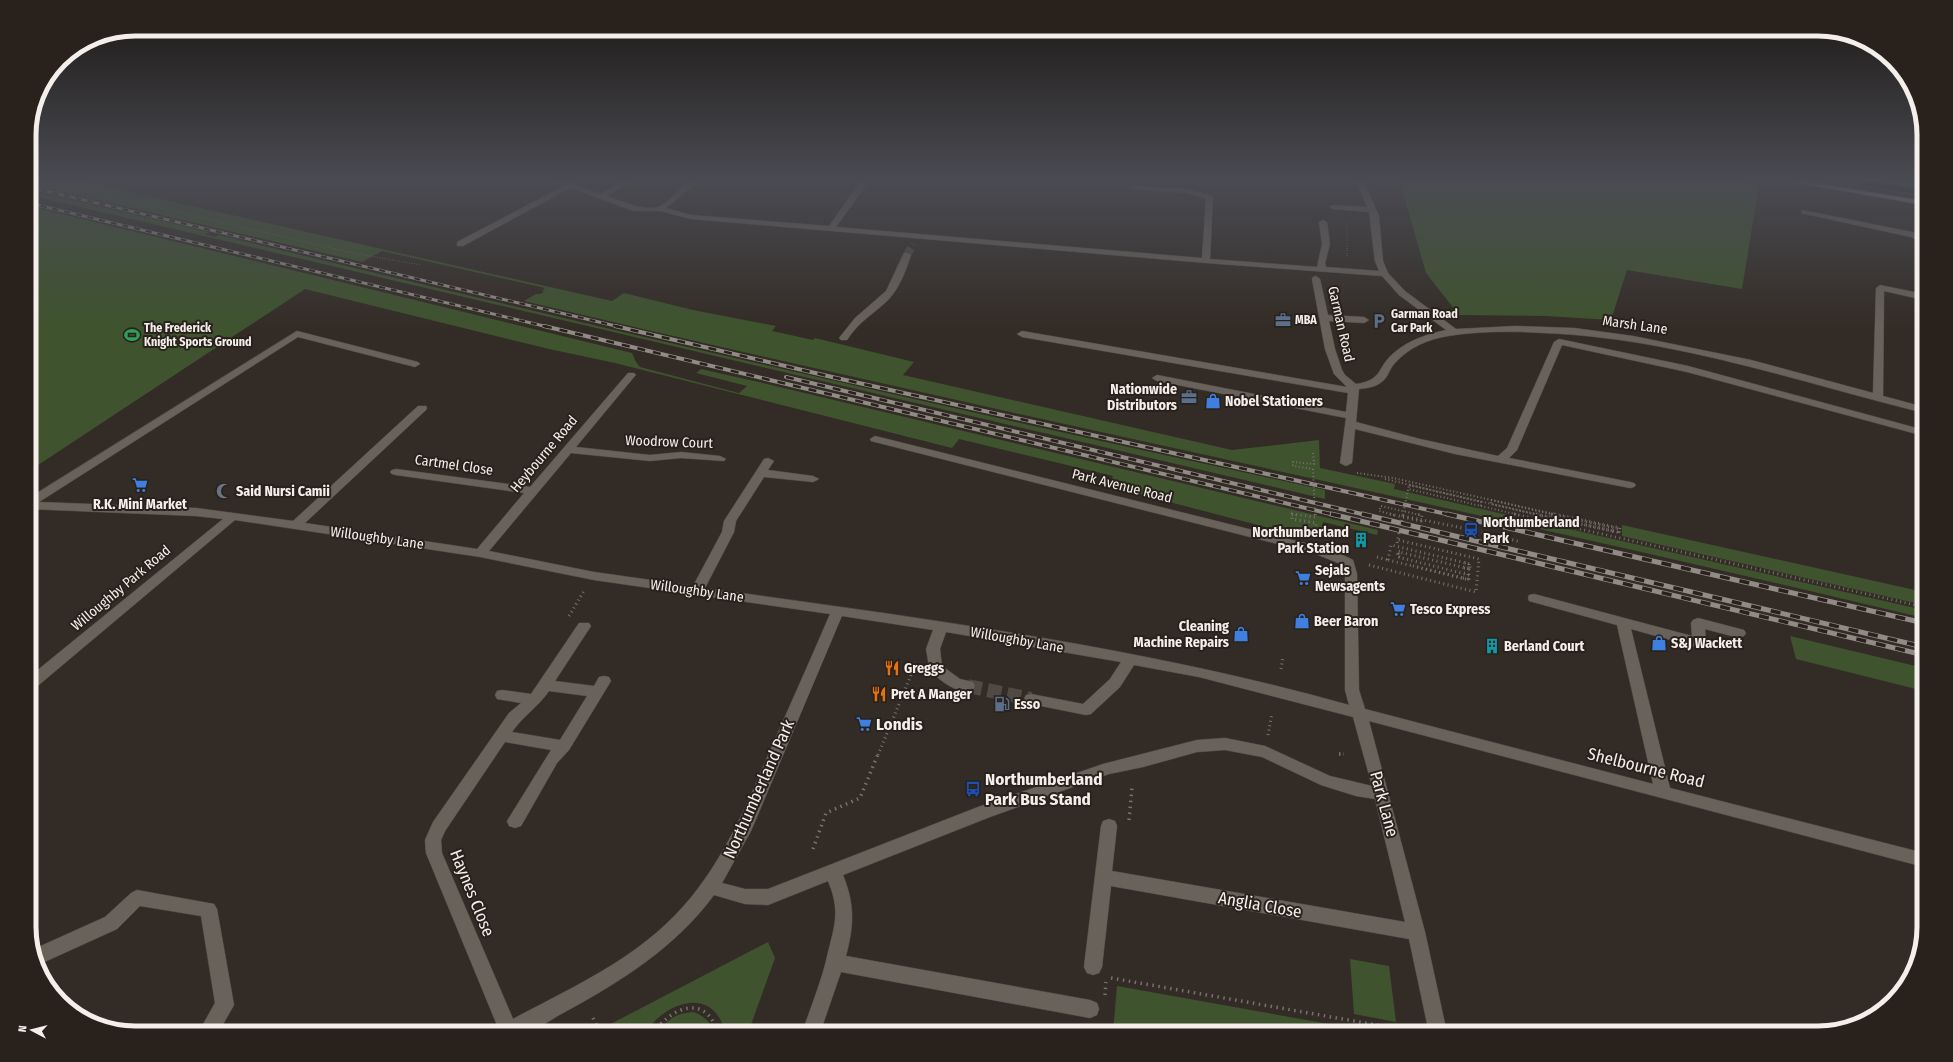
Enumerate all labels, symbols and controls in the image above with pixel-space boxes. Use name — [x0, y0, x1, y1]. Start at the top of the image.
street label: Garman Road — [1324, 285, 1358, 363]
place label: Garman Road Car Park — [1391, 307, 1458, 335]
office icon: MBA — [1274, 311, 1292, 329]
parking icon: Garman Road Car Park — [1370, 312, 1388, 330]
street label: Marsh Lane — [1601, 312, 1669, 338]
place label: MBA — [1295, 313, 1317, 327]
place label: The Frederick Knight Sports Ground — [144, 321, 251, 349]
sports icon: The Frederick Knight Sports Ground — [123, 326, 141, 344]
place label: Nationwide Distributors — [1107, 381, 1177, 414]
office icon: Nationwide Distributors — [1180, 388, 1198, 406]
shop icon: Nobel Stationers — [1204, 392, 1222, 410]
place label: Nobel Stationers — [1225, 393, 1323, 410]
street label: Heybourne Road — [507, 412, 581, 496]
street label: Woodrow Court — [625, 432, 714, 452]
street label: Cartmel Close — [414, 451, 494, 479]
street label: Park Avenue Road — [1070, 465, 1174, 507]
supermarket icon: R.K. Mini Market — [131, 476, 149, 494]
mosque icon: Said Nursi Camii — [215, 482, 233, 500]
place label: Said Nursi Camii — [236, 483, 330, 500]
place label: R.K. Mini Market — [93, 496, 188, 513]
place label: Northumberland Park — [1483, 514, 1580, 547]
station icon: Northumberland Park — [1462, 521, 1480, 539]
street label: Willoughby Lane — [329, 523, 425, 553]
place label: Northumberland Park Station — [1252, 524, 1349, 557]
building icon: Northumberland Park Station — [1352, 531, 1370, 549]
street label: Willoughby Park Road — [68, 542, 174, 634]
place label: Sejals Newsagents — [1315, 562, 1385, 595]
supermarket icon: Sejals Newsagents — [1294, 569, 1312, 587]
street label: Willoughby Lane — [649, 576, 745, 606]
supermarket icon: Tesco Express — [1389, 600, 1407, 618]
place label: Tesco Express — [1410, 601, 1490, 618]
shop icon: Beer Baron — [1293, 612, 1311, 630]
place label: Beer Baron — [1314, 613, 1378, 630]
place label: Cleaning Machine Repairs — [1134, 618, 1229, 651]
street label: Willoughby Lane — [969, 623, 1065, 657]
shop icon: Cleaning Machine Repairs — [1232, 625, 1250, 643]
shop icon: S&J Wackett — [1650, 634, 1668, 652]
place label: S&J Wackett — [1671, 635, 1743, 652]
building icon: Berland Court — [1483, 637, 1501, 655]
place label: Berland Court — [1504, 638, 1586, 655]
restaurant icon: Greggs — [883, 659, 901, 677]
place label: Greggs — [904, 660, 944, 677]
restaurant icon: Pret A Manger — [870, 685, 888, 703]
place label: Pret A Manger — [891, 686, 973, 703]
fuel station icon: Esso — [993, 695, 1011, 713]
place label: Esso — [1014, 696, 1041, 713]
place label: Londis — [876, 714, 923, 735]
supermarket icon: Londis — [855, 715, 873, 733]
street label: Northumberland Park — [719, 716, 799, 862]
street label: Shelbourne Road — [1585, 743, 1707, 793]
place label: Northumberland Park Bus Stand — [985, 769, 1102, 810]
street label: Park Lane — [1365, 769, 1403, 839]
bus stop icon: Northumberland Park Bus Stand — [964, 780, 982, 798]
street label: Haynes Close — [445, 846, 499, 940]
street label: Anglia Close — [1217, 887, 1303, 923]
north arrow — [12, 1010, 52, 1050]
text: N — [16, 1025, 29, 1033]

